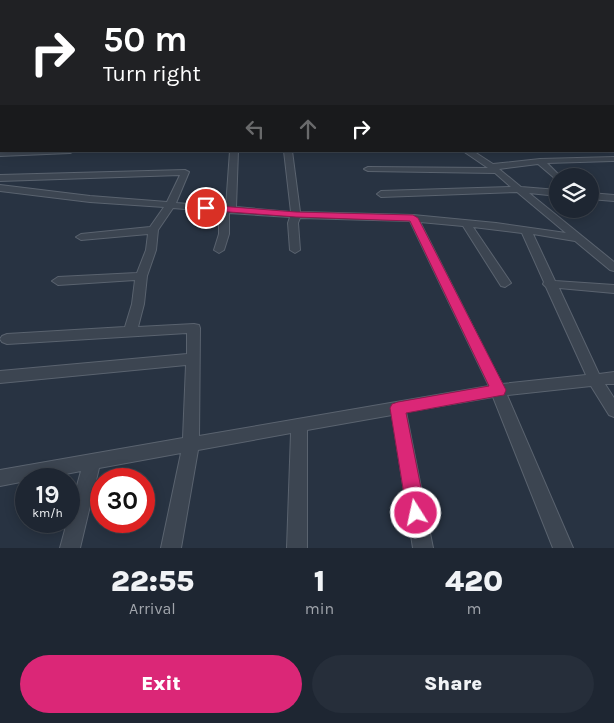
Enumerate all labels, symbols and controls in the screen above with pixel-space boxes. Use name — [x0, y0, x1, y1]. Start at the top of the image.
text: 50 m — [103, 19, 188, 60]
icon: right — [20, 20, 85, 85]
text: Turn right — [103, 61, 201, 87]
icon: left — [241, 115, 269, 143]
icon: ahead — [294, 115, 322, 143]
icon: right — [347, 115, 375, 143]
map controls — [549, 168, 599, 218]
button: layers — [549, 168, 599, 218]
pin — [185, 187, 227, 229]
icon: arrive — [192, 194, 220, 222]
speed limit sign: 30 — [90, 468, 155, 533]
text: 19 — [35, 480, 60, 509]
position arrow — [389, 486, 441, 538]
text: km/h — [32, 506, 63, 520]
text: 22:55 — [111, 563, 194, 599]
text: 1 — [314, 563, 325, 599]
text: 420 — [445, 563, 503, 599]
text: Arrival — [129, 599, 176, 618]
text: min — [305, 599, 334, 618]
text: m — [467, 599, 482, 618]
button: Exit — [20, 655, 302, 713]
button: Share — [312, 655, 594, 713]

